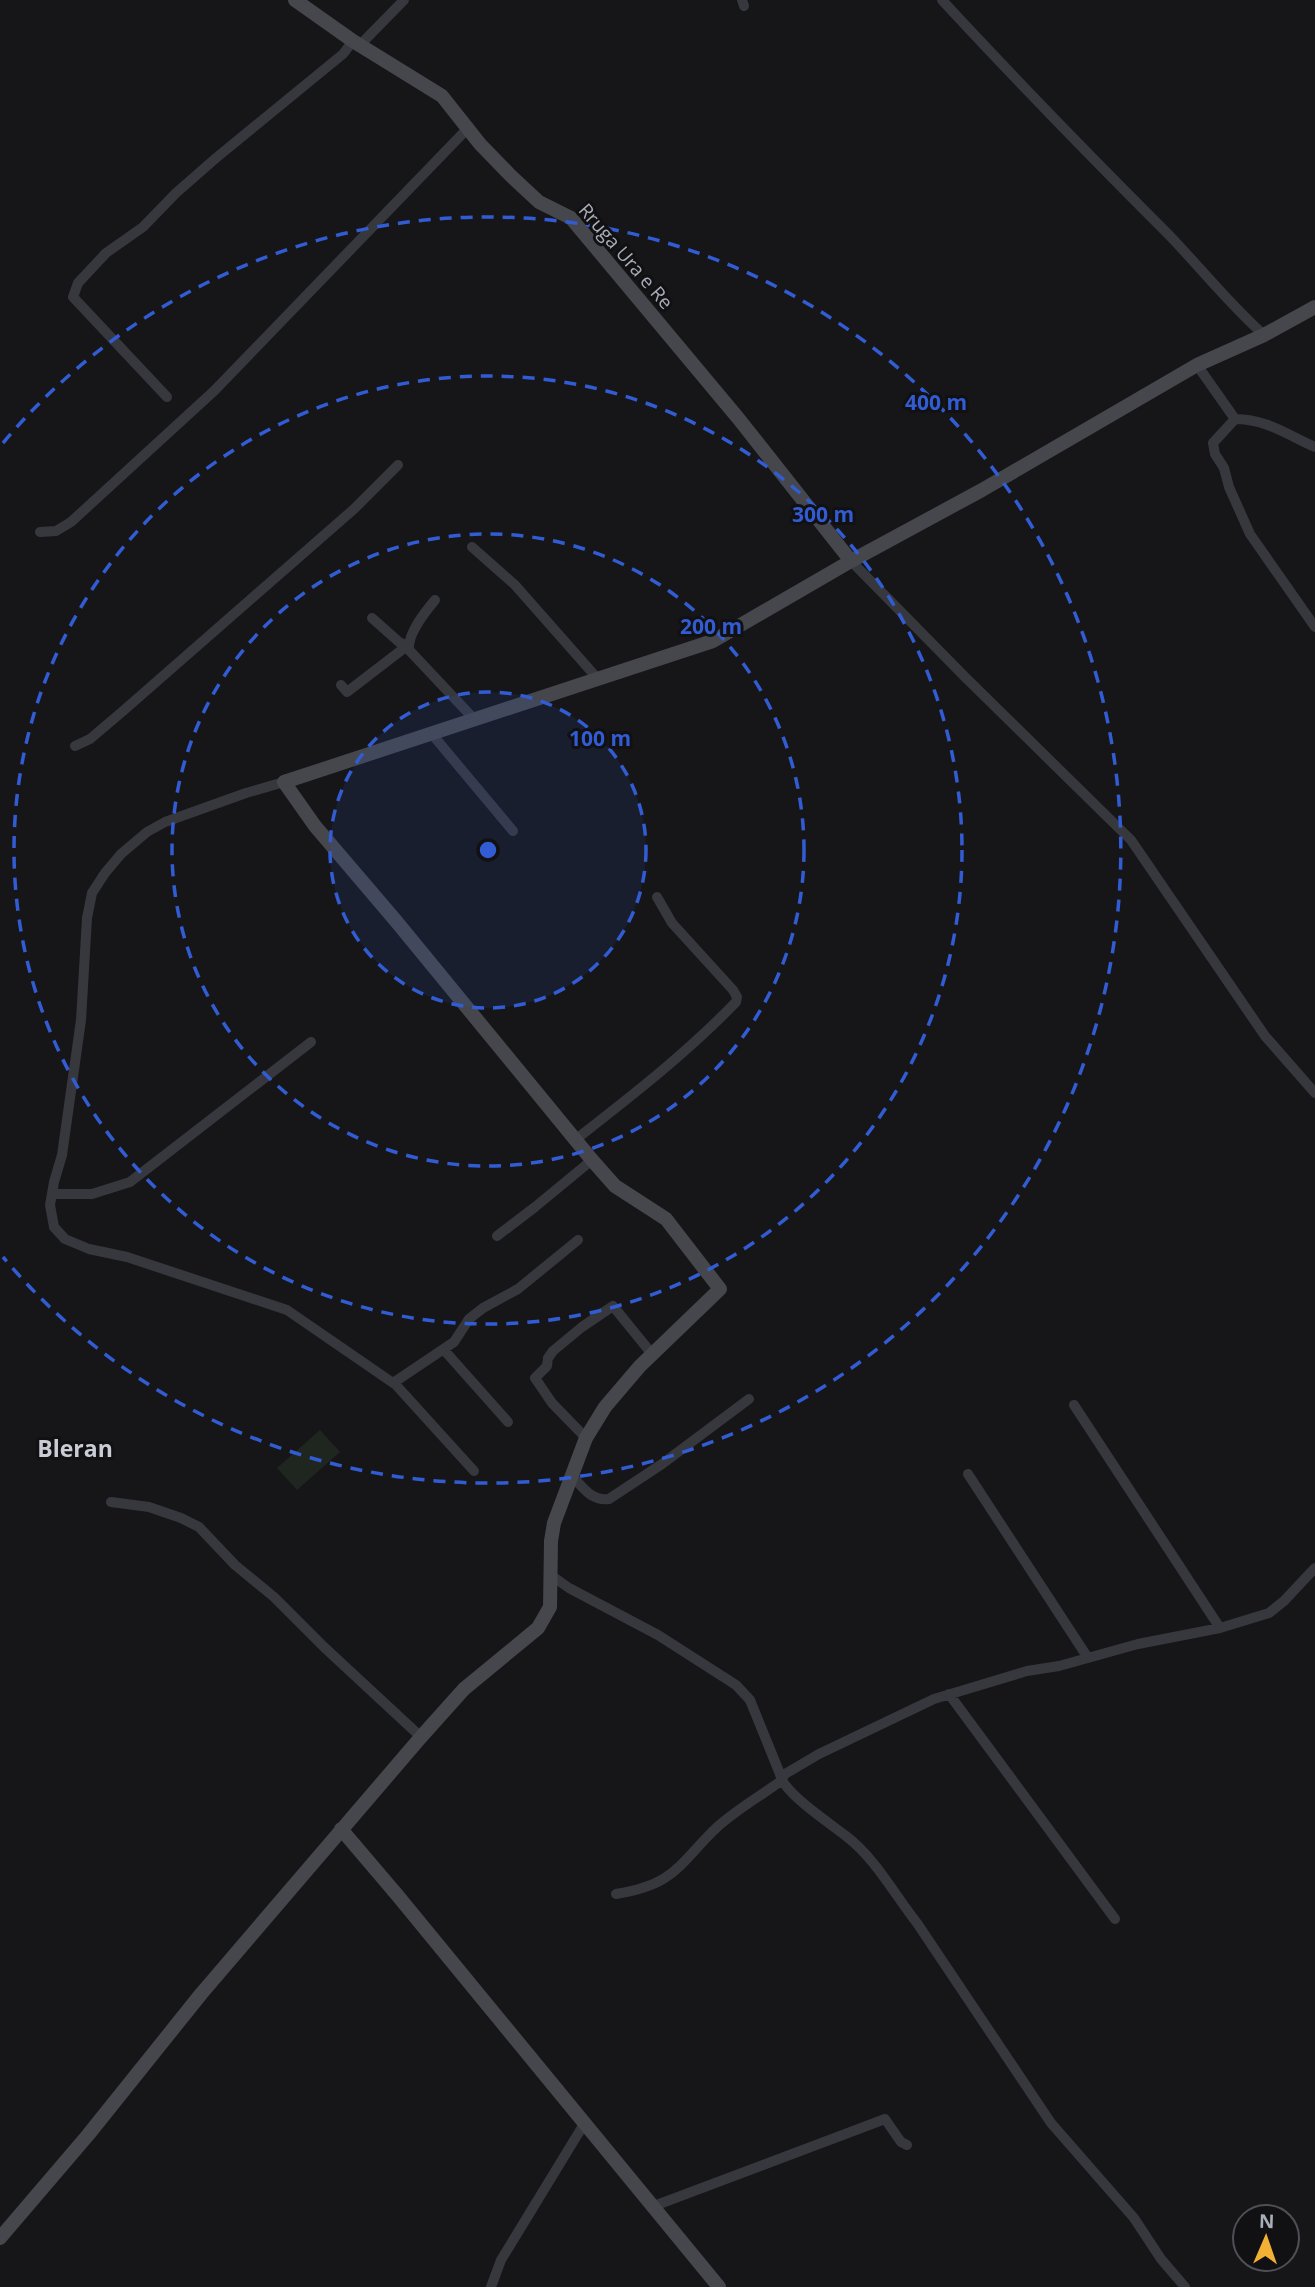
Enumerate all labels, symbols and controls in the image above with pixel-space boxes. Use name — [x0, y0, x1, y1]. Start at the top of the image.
street label: Rruga Ura e Re — [573, 198, 679, 314]
text: 400 m — [905, 388, 967, 416]
text: 300 m — [792, 500, 854, 528]
text: 200 m — [680, 612, 742, 640]
text: 100 m — [569, 724, 631, 752]
centre of rings — [476, 838, 500, 862]
district label: Bleran — [37, 1432, 113, 1464]
north arrow — [1231, 2203, 1301, 2273]
text: N — [1258, 2208, 1275, 2234]

